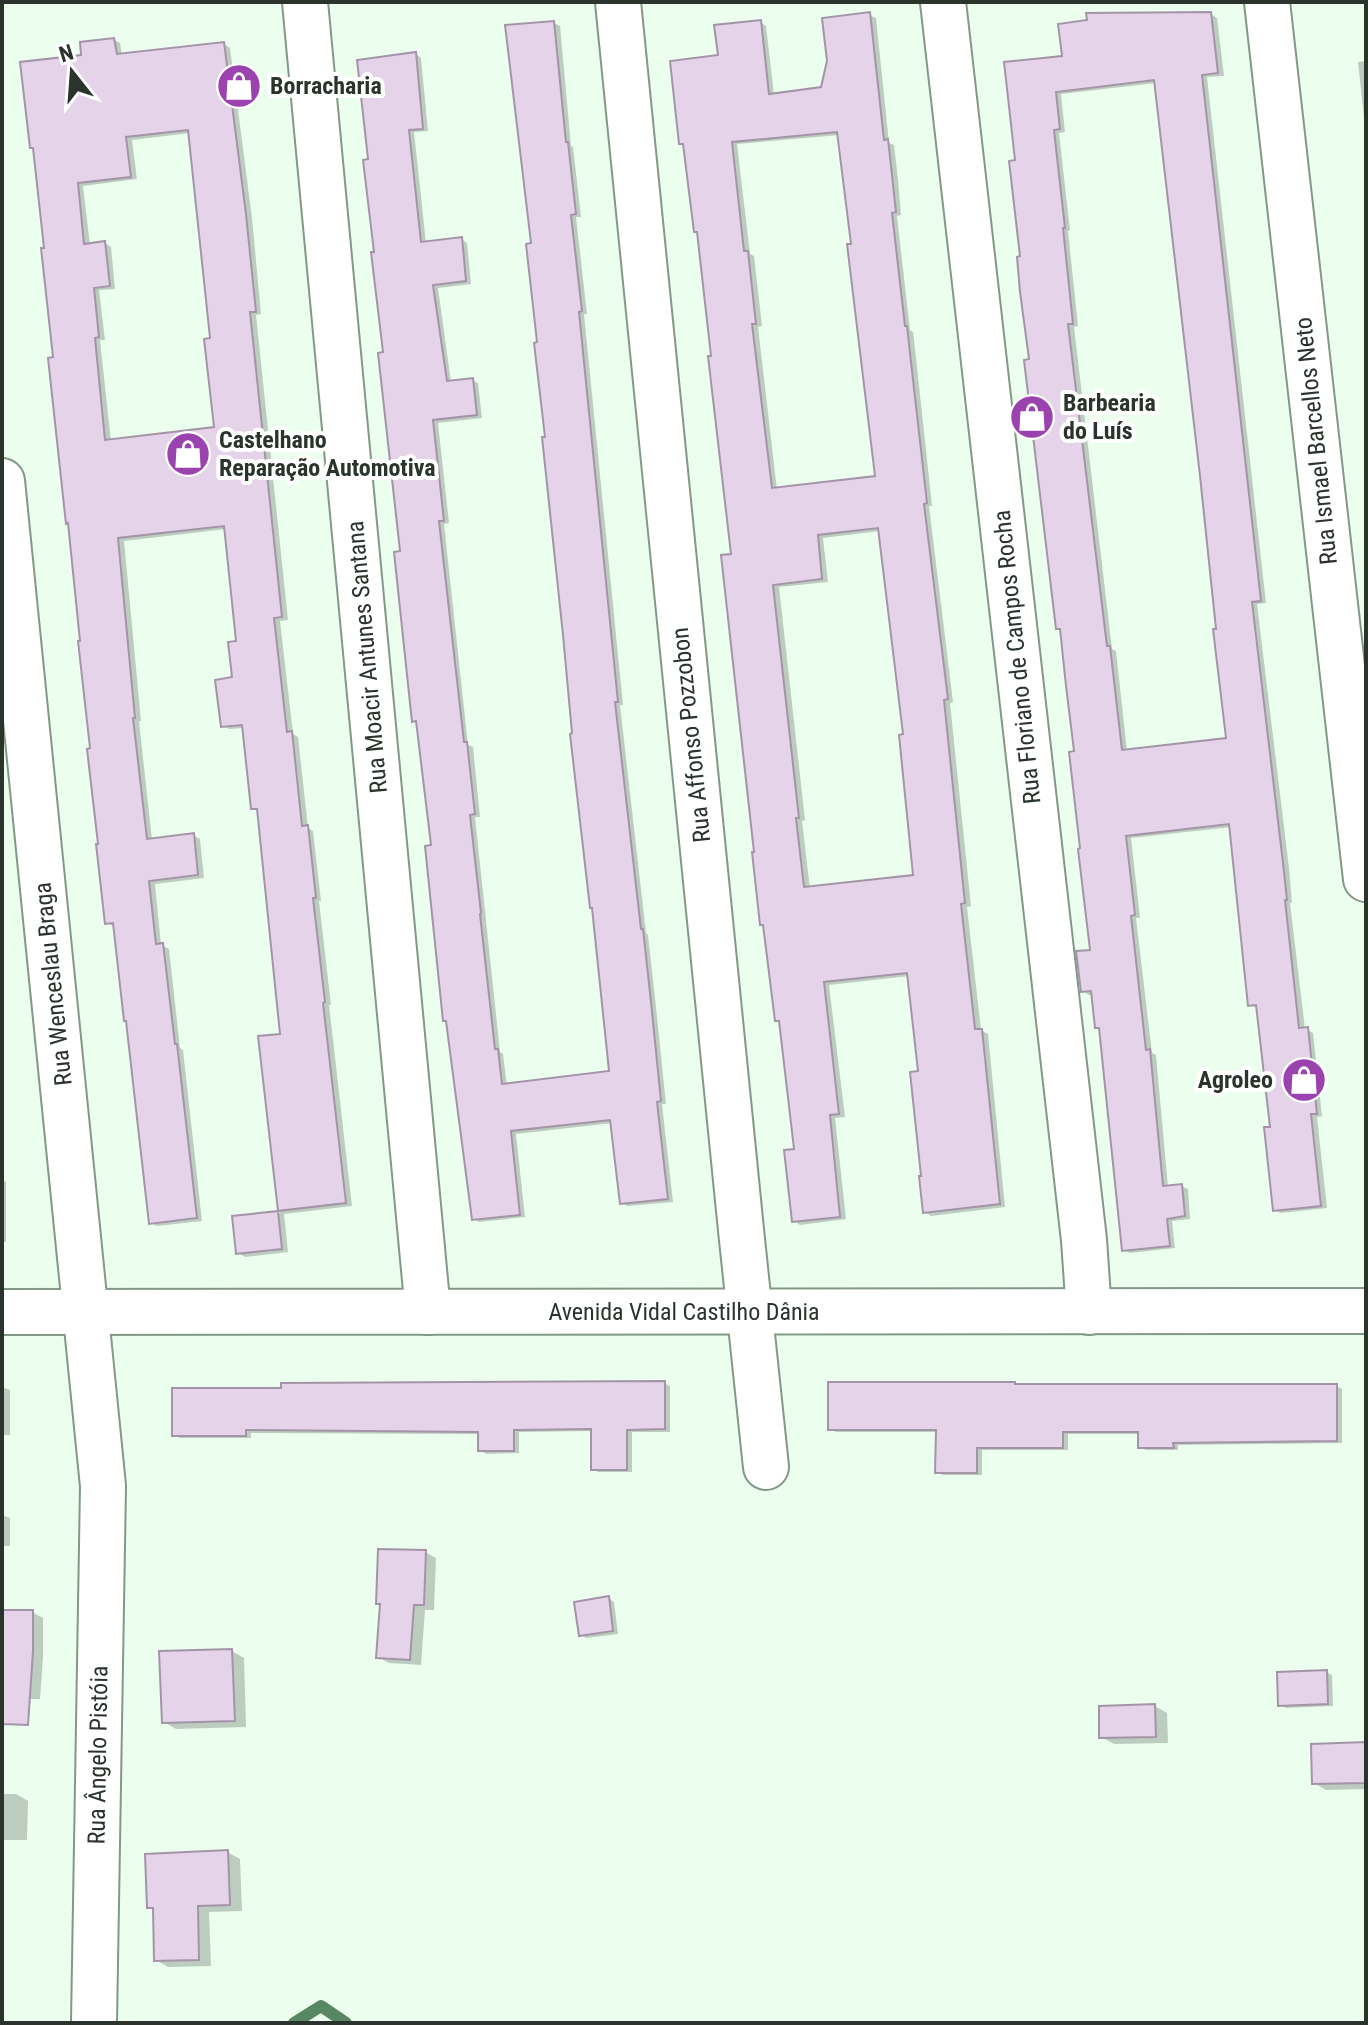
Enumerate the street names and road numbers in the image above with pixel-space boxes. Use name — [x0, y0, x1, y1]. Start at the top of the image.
street label: Rua Ismael Barcellos Neto — [1289, 316, 1343, 566]
street label: Rua Floriano de Campos Rocha — [988, 509, 1046, 805]
street label: Rua Moacir Antunes Santana — [341, 520, 393, 794]
street label: Rua Affonso Pozzobon — [666, 626, 716, 844]
street label: Rua Wenceslau Braga — [28, 881, 78, 1087]
street label: Avenida Vidal Castilho Dânia — [548, 1298, 820, 1326]
street label: Rua Ângelo Pistóia — [82, 1665, 114, 1845]

